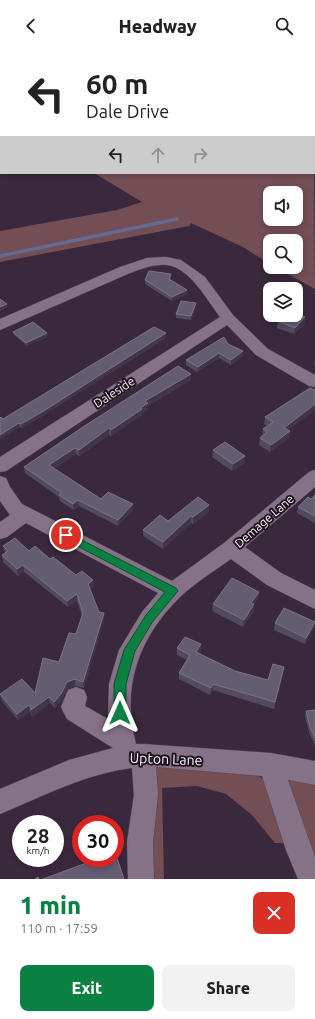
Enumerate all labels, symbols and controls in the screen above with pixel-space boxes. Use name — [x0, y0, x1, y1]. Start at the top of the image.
icon: back — [20, 15, 42, 37]
icon: search — [273, 15, 295, 37]
text: Headway — [118, 16, 197, 36]
icon: left — [20, 68, 72, 120]
text: 60 m — [86, 68, 148, 99]
text: Dale Drive — [86, 101, 169, 121]
icon: left — [105, 144, 127, 166]
icon: ahead — [147, 144, 169, 166]
icon: right — [189, 144, 211, 166]
map controls — [263, 186, 303, 322]
button: sound — [263, 186, 303, 226]
button: search — [263, 234, 303, 274]
button: layers — [263, 282, 303, 322]
street label: Daleside — [91, 374, 137, 410]
street label: Demage Lane — [232, 492, 296, 550]
pin — [49, 518, 83, 552]
icon: arrive — [55, 524, 77, 546]
position arrow — [99, 692, 141, 734]
street label: Upton Lane — [129, 750, 203, 768]
speed limit sign: 30 — [72, 815, 124, 867]
text: 28 — [27, 824, 49, 847]
text: km/h — [26, 845, 50, 856]
text: 1 min — [20, 892, 81, 919]
button: close — [253, 892, 295, 934]
text: 110 m · 17:59 — [20, 921, 98, 935]
button: Exit — [20, 965, 154, 1011]
button: Share — [162, 965, 295, 1011]

